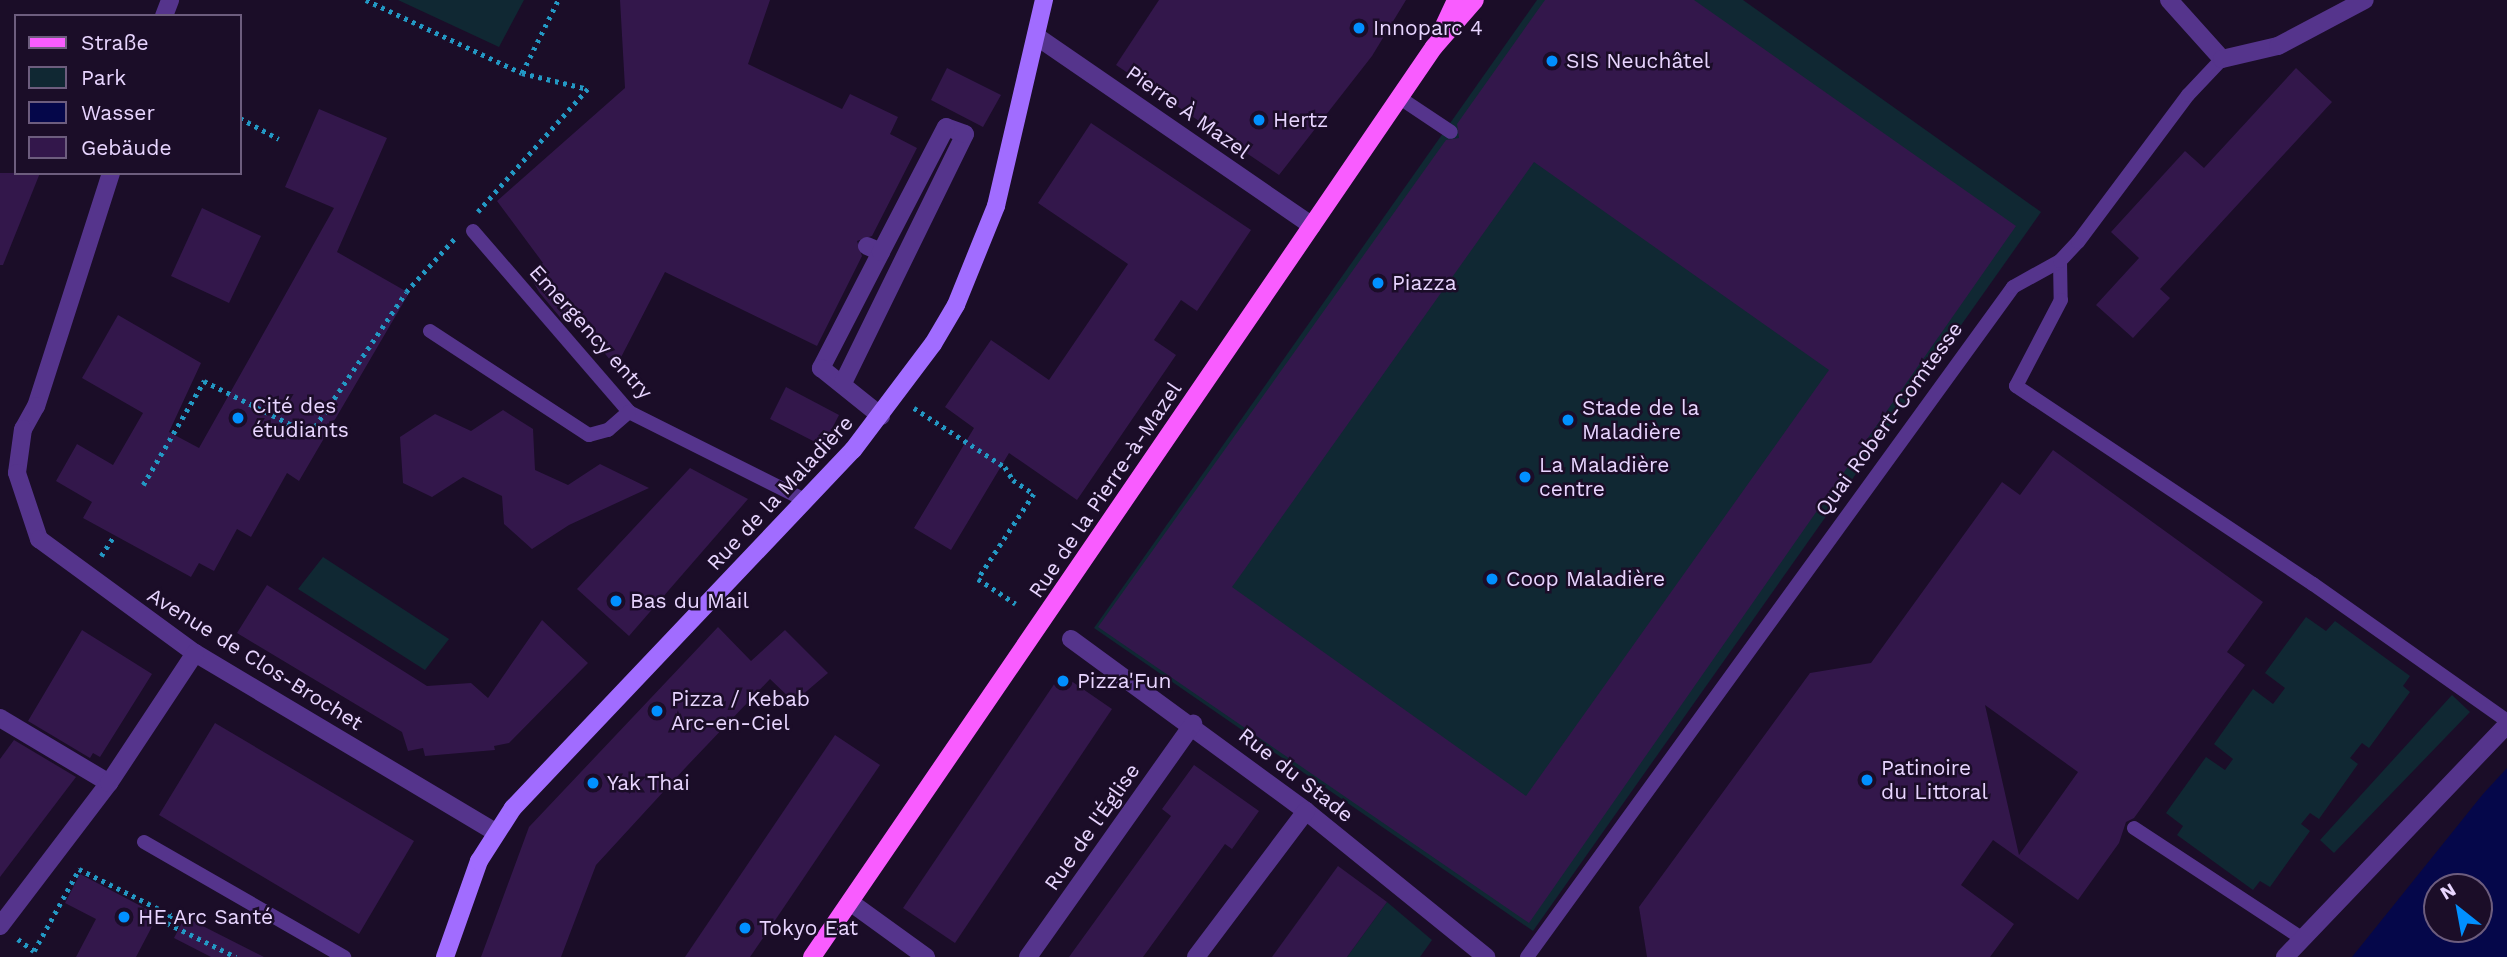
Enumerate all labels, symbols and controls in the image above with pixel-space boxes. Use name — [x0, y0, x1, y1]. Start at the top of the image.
legend — [14, 14, 242, 175]
place label: Innoparc 4 — [1373, 15, 1483, 41]
marker: Innoparc 4 — [1351, 20, 1367, 36]
text: Straße — [81, 30, 149, 55]
place label: SIS Neuchâtel — [1566, 48, 1710, 74]
marker: SIS Neuchâtel — [1544, 53, 1560, 69]
street label: Pierre À Mazel — [1121, 60, 1255, 164]
text: Park — [81, 65, 126, 90]
text: Wasser — [81, 100, 155, 125]
place label: Hertz — [1273, 107, 1328, 133]
marker: Hertz — [1251, 112, 1267, 128]
text: Gebäude — [81, 135, 172, 160]
street label: Emergency entry — [524, 260, 658, 404]
place label: Piazza — [1392, 270, 1457, 296]
marker: Piazza — [1370, 275, 1386, 291]
street label: Quai Robert-Comtesse — [1810, 317, 1968, 521]
street label: Rue de la Pierre-à-Mazel — [1023, 377, 1187, 603]
place label: Cité des étudiants — [252, 393, 349, 443]
place label: Stade de la Maladière — [1582, 395, 1699, 445]
marker: Cité des étudiants — [230, 410, 246, 426]
street label: Rue de la Maladière — [702, 410, 858, 576]
marker: Stade de la Maladière — [1560, 412, 1576, 428]
place label: La Maladière centre — [1539, 452, 1670, 502]
marker: La Maladière centre — [1517, 469, 1533, 485]
place label: Coop Maladière — [1506, 566, 1665, 592]
marker: Coop Maladière — [1484, 571, 1500, 587]
street label: Avenue de Clos-Brochet — [143, 582, 367, 736]
place label: Bas du Mail — [630, 588, 749, 614]
marker: Bas du Mail — [608, 593, 624, 609]
place label: Pizza'Fun — [1077, 668, 1172, 694]
marker: Pizza'Fun — [1055, 673, 1071, 689]
place label: Pizza / Kebab Arc-en-Ciel — [671, 686, 810, 736]
marker: Pizza / Kebab Arc-en-Ciel — [649, 703, 665, 719]
street label: Rue du Stade — [1234, 722, 1358, 828]
place label: Patinoire du Littoral — [1881, 755, 1988, 805]
street label: Rue de l'Église — [1039, 759, 1145, 895]
place label: Yak Thai — [607, 770, 691, 796]
marker: Patinoire du Littoral — [1859, 772, 1875, 788]
marker: Yak Thai — [585, 775, 601, 791]
north arrow — [2423, 873, 2493, 943]
text: N — [2436, 878, 2460, 905]
place label: HE Arc Santé — [138, 904, 274, 930]
marker: HE Arc Santé — [116, 909, 132, 925]
place label: Tokyo Eat — [759, 915, 858, 941]
marker: Tokyo Eat — [737, 920, 753, 936]

